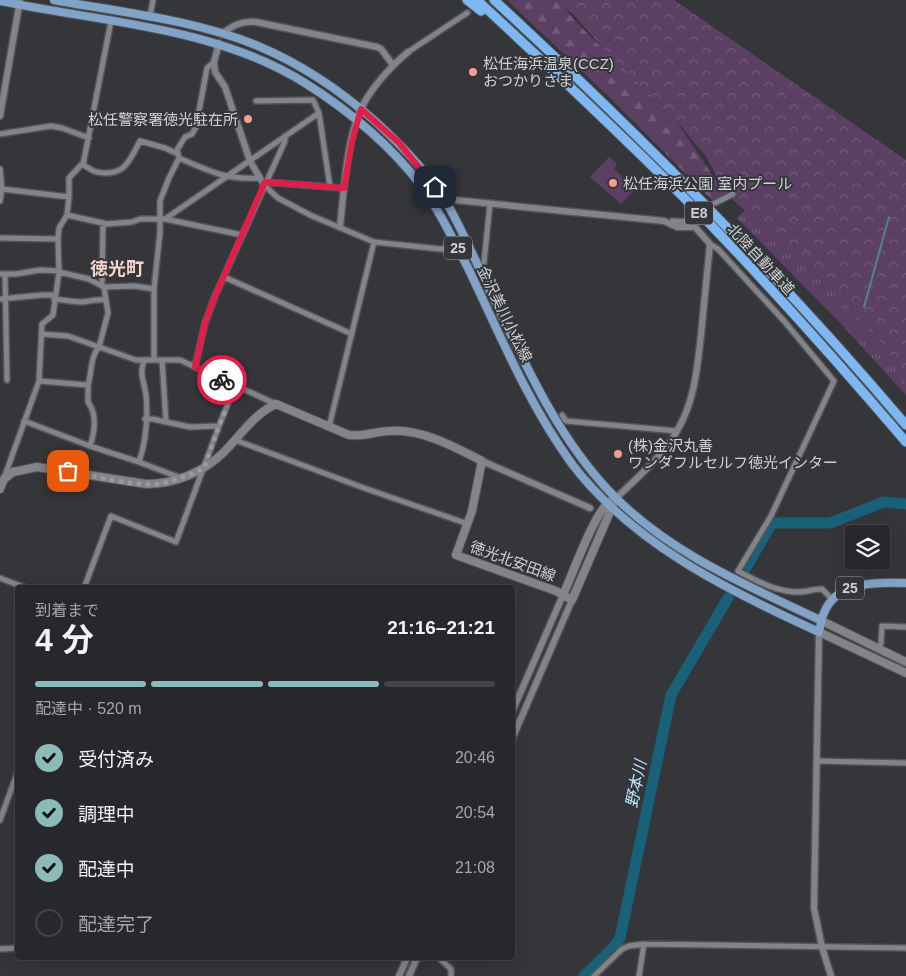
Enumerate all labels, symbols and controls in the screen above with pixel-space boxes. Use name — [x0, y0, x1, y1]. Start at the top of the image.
place label: 松任海浜温泉(CCZ) おつかりさま — [483, 55, 614, 89]
marker: 松任海浜温泉(CCZ) おつかりさま — [467, 66, 479, 78]
place label: 松任警察署徳光駐在所 — [88, 111, 238, 128]
marker: 松任警察署徳光駐在所 — [242, 113, 254, 125]
pin — [414, 166, 456, 208]
icon: home — [421, 173, 449, 201]
place label: 松任海浜公園 室内プール — [623, 175, 792, 192]
marker: 松任海浜公園 室内プール — [607, 177, 619, 189]
road number: E8 — [685, 202, 713, 224]
street label: 北陸自動車道 — [724, 220, 798, 298]
road number: 25 — [444, 237, 472, 260]
district label: 徳光町 — [90, 259, 144, 279]
street label: 金沢美川小松線 — [474, 263, 536, 365]
courier — [197, 355, 247, 405]
icon: bike — [208, 366, 236, 394]
place label: (株)金沢丸善 ワンダフルセルフ徳光インター — [628, 437, 838, 471]
marker: (株)金沢丸善 ワンダフルセルフ徳光インター — [612, 448, 624, 460]
pin — [47, 450, 89, 492]
icon: bag — [54, 457, 82, 485]
map controls — [845, 525, 890, 570]
button: layers — [845, 525, 890, 570]
street label: 徳光北安田線 — [468, 538, 558, 584]
road number: 25 — [836, 576, 864, 600]
text: 到着まで — [35, 602, 99, 619]
text: 21:16–21:21 — [387, 617, 495, 638]
text: 4 分 — [35, 622, 94, 658]
text: 配達中 · 520 m — [35, 700, 142, 717]
icon: check — [35, 744, 63, 772]
text: 受付済み — [78, 749, 154, 770]
text: 20:46 — [455, 749, 495, 766]
water label: 野本川 — [623, 757, 650, 809]
icon: check — [35, 799, 63, 827]
text: 調理中 — [78, 804, 135, 825]
text: 20:54 — [455, 804, 495, 821]
icon: check — [35, 854, 63, 882]
text: 配達中 — [78, 859, 135, 880]
text: 21:08 — [455, 859, 495, 876]
text: 配達完了 — [78, 914, 154, 935]

